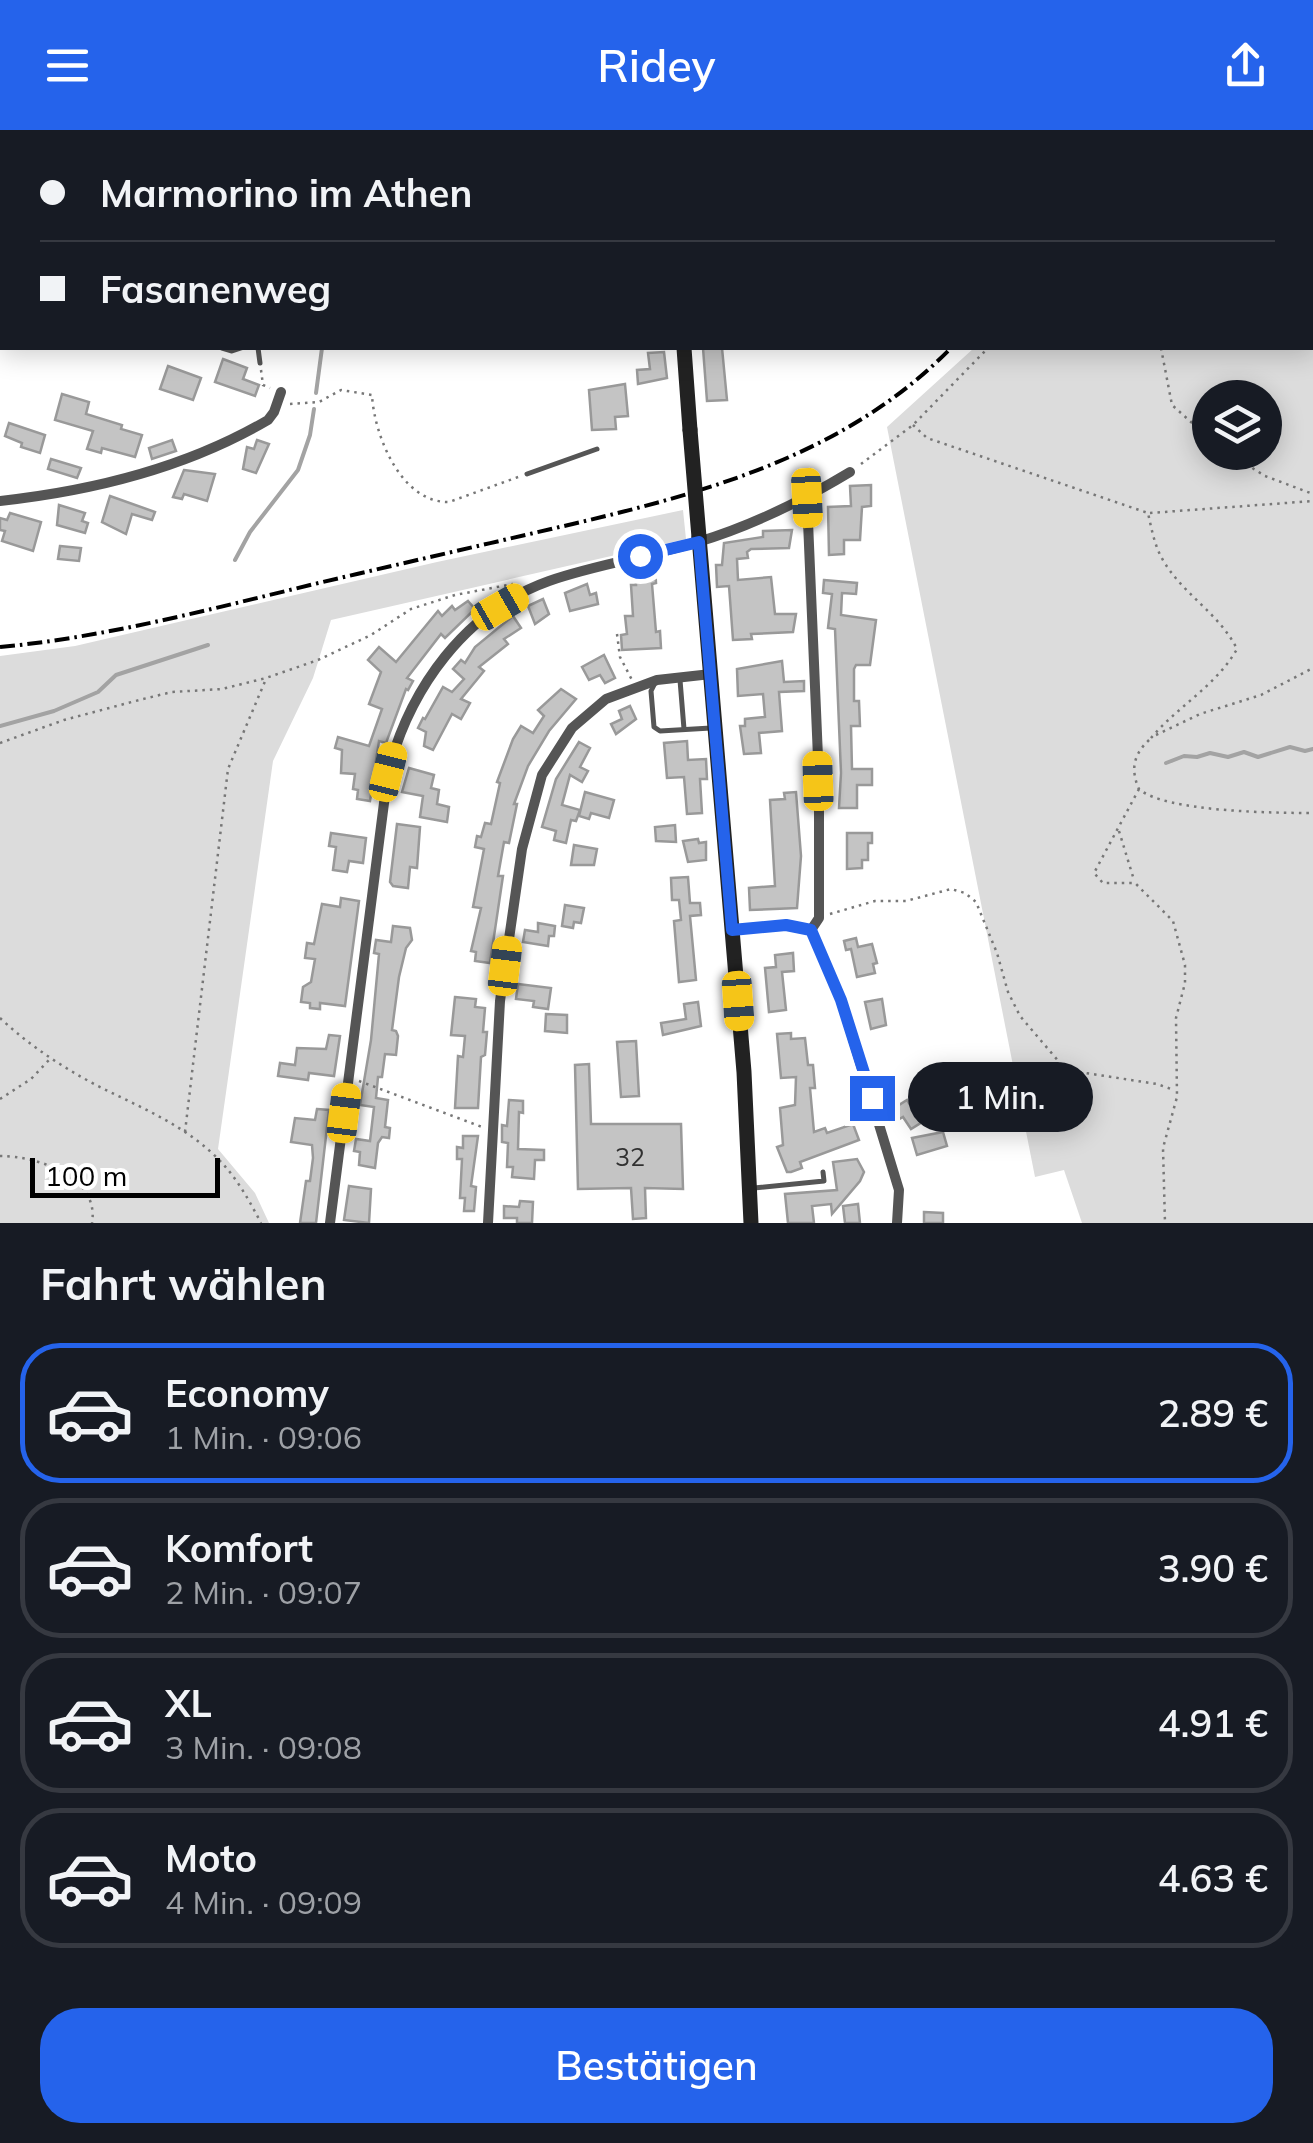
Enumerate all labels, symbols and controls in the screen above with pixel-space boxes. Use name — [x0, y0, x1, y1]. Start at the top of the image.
text: Ridey — [597, 37, 716, 93]
icon: menu — [40, 38, 95, 93]
icon: share — [1218, 38, 1273, 93]
text: Marmorino im Athen — [100, 169, 472, 217]
text: Fasanenweg — [100, 265, 331, 313]
map controls — [1192, 380, 1282, 470]
button: layers — [1192, 380, 1282, 470]
car — [790, 467, 824, 529]
route start — [618, 534, 663, 579]
car — [467, 579, 533, 635]
car — [366, 739, 410, 805]
car — [802, 750, 834, 812]
car — [486, 934, 524, 998]
car — [721, 970, 755, 1032]
callout: 1 Min. — [907, 1063, 1092, 1133]
route end — [850, 1076, 895, 1121]
text: 1 Min. — [956, 1077, 1045, 1117]
car — [325, 1081, 363, 1145]
house number: 32 — [615, 1141, 645, 1172]
scale bar — [30, 1153, 220, 1198]
text: 100 m — [45, 1158, 127, 1193]
text: Fahrt wählen — [40, 1255, 327, 1311]
icon: car — [45, 1368, 135, 1458]
text: Economy — [165, 1369, 329, 1417]
text: 2.89 € — [1158, 1389, 1268, 1437]
text: 1 Min. · 09:06 — [165, 1417, 362, 1457]
icon: car — [45, 1523, 135, 1613]
text: Komfort — [165, 1524, 313, 1572]
text: 3.90 € — [1158, 1544, 1268, 1592]
text: 2 Min. · 09:07 — [165, 1572, 362, 1612]
icon: car — [45, 1678, 135, 1768]
text: XL — [165, 1679, 212, 1727]
text: 4.91 € — [1158, 1699, 1268, 1747]
text: 3 Min. · 09:08 — [165, 1727, 362, 1767]
icon: car — [45, 1833, 135, 1923]
text: Moto — [165, 1834, 257, 1882]
text: 4.63 € — [1158, 1854, 1268, 1902]
text: 4 Min. · 09:09 — [165, 1882, 362, 1922]
button: Bestätigen — [40, 2008, 1273, 2123]

